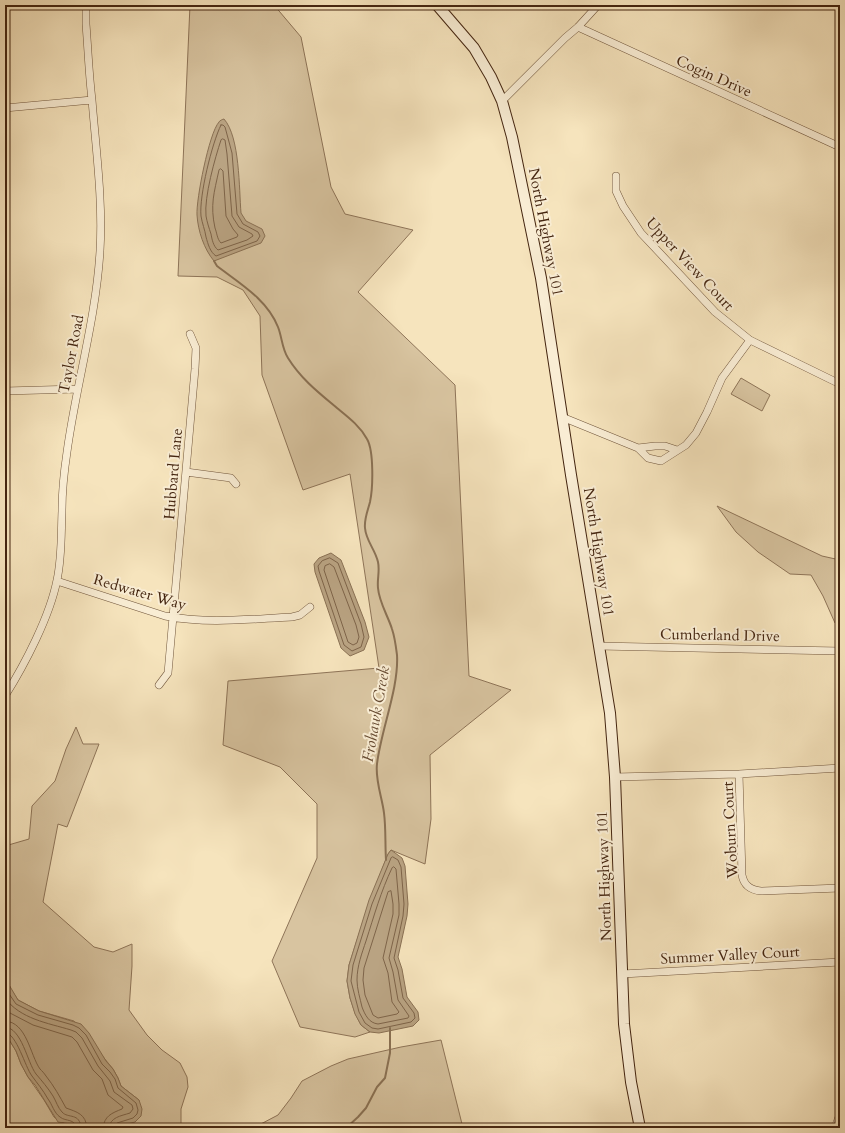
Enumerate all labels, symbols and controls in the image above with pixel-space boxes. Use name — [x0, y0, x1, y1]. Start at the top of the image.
street label: Cogin Drive — [673, 50, 755, 102]
street label: North Highway 101 — [524, 166, 568, 298]
street label: Upper View Court — [642, 213, 739, 315]
street label: Taylor Road — [54, 313, 88, 395]
street label: Hubbard Lane — [159, 427, 187, 521]
street label: North Highway 101 — [579, 486, 619, 618]
street label: Redwater Way — [91, 569, 189, 615]
street label: Cumberland Drive — [660, 624, 780, 646]
water label: Frohawk Creek — [357, 664, 395, 764]
street label: Woburn Court — [717, 781, 743, 880]
street label: North Highway 101 — [592, 811, 616, 941]
street label: Summer Valley Court — [660, 941, 800, 969]

